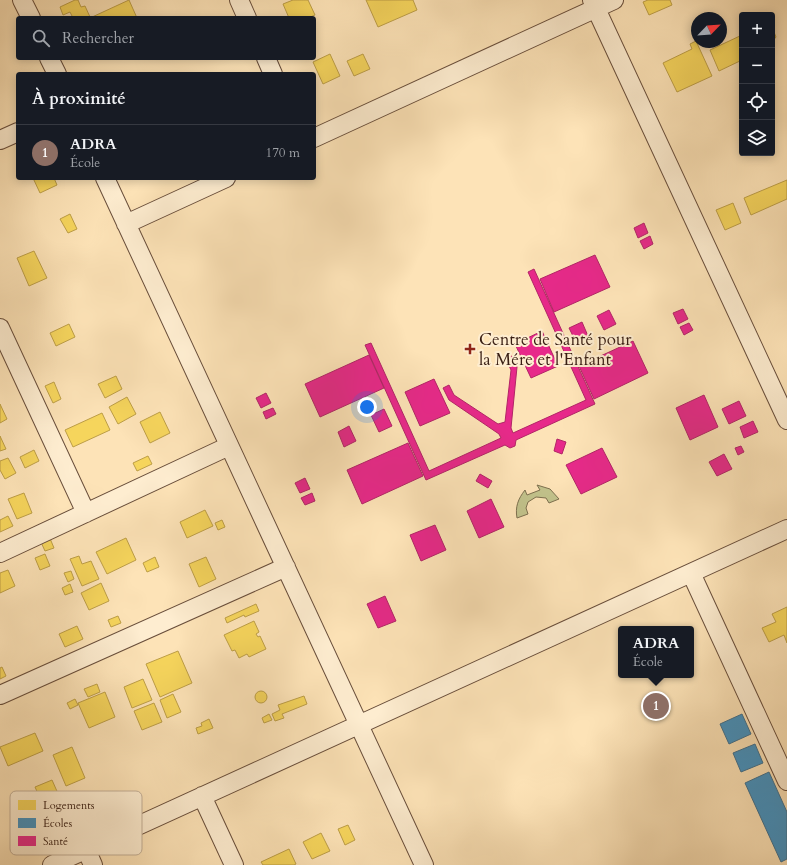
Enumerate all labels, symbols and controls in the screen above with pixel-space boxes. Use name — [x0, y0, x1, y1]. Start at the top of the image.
north arrow — [691, 12, 727, 48]
map controls — [739, 12, 775, 156]
button: + — [739, 12, 775, 48]
search box — [16, 16, 316, 60]
icon: search — [30, 27, 52, 49]
text: Rechercher — [62, 28, 134, 48]
button: − — [739, 48, 775, 84]
button: locate — [739, 84, 775, 120]
text: À proximité — [32, 87, 126, 110]
button: layers — [739, 120, 775, 156]
text: ADRA — [70, 134, 116, 154]
text: 1 — [42, 144, 48, 162]
text: 170 m — [266, 144, 300, 162]
text: École — [70, 154, 100, 172]
place label: Centre de Santé pour la Mére et l'Enfant — [479, 328, 632, 371]
marker: Centre de Santé pour la Mére et l'Enfant — [464, 343, 476, 355]
your location — [357, 397, 377, 417]
popup — [618, 626, 694, 678]
text: ADRA — [633, 633, 679, 653]
text: École — [633, 653, 663, 671]
pin: 1 — [643, 691, 669, 721]
legend — [10, 791, 142, 855]
text: Logements — [43, 798, 95, 813]
text: Écoles — [43, 816, 73, 831]
text: Santé — [43, 834, 68, 849]

